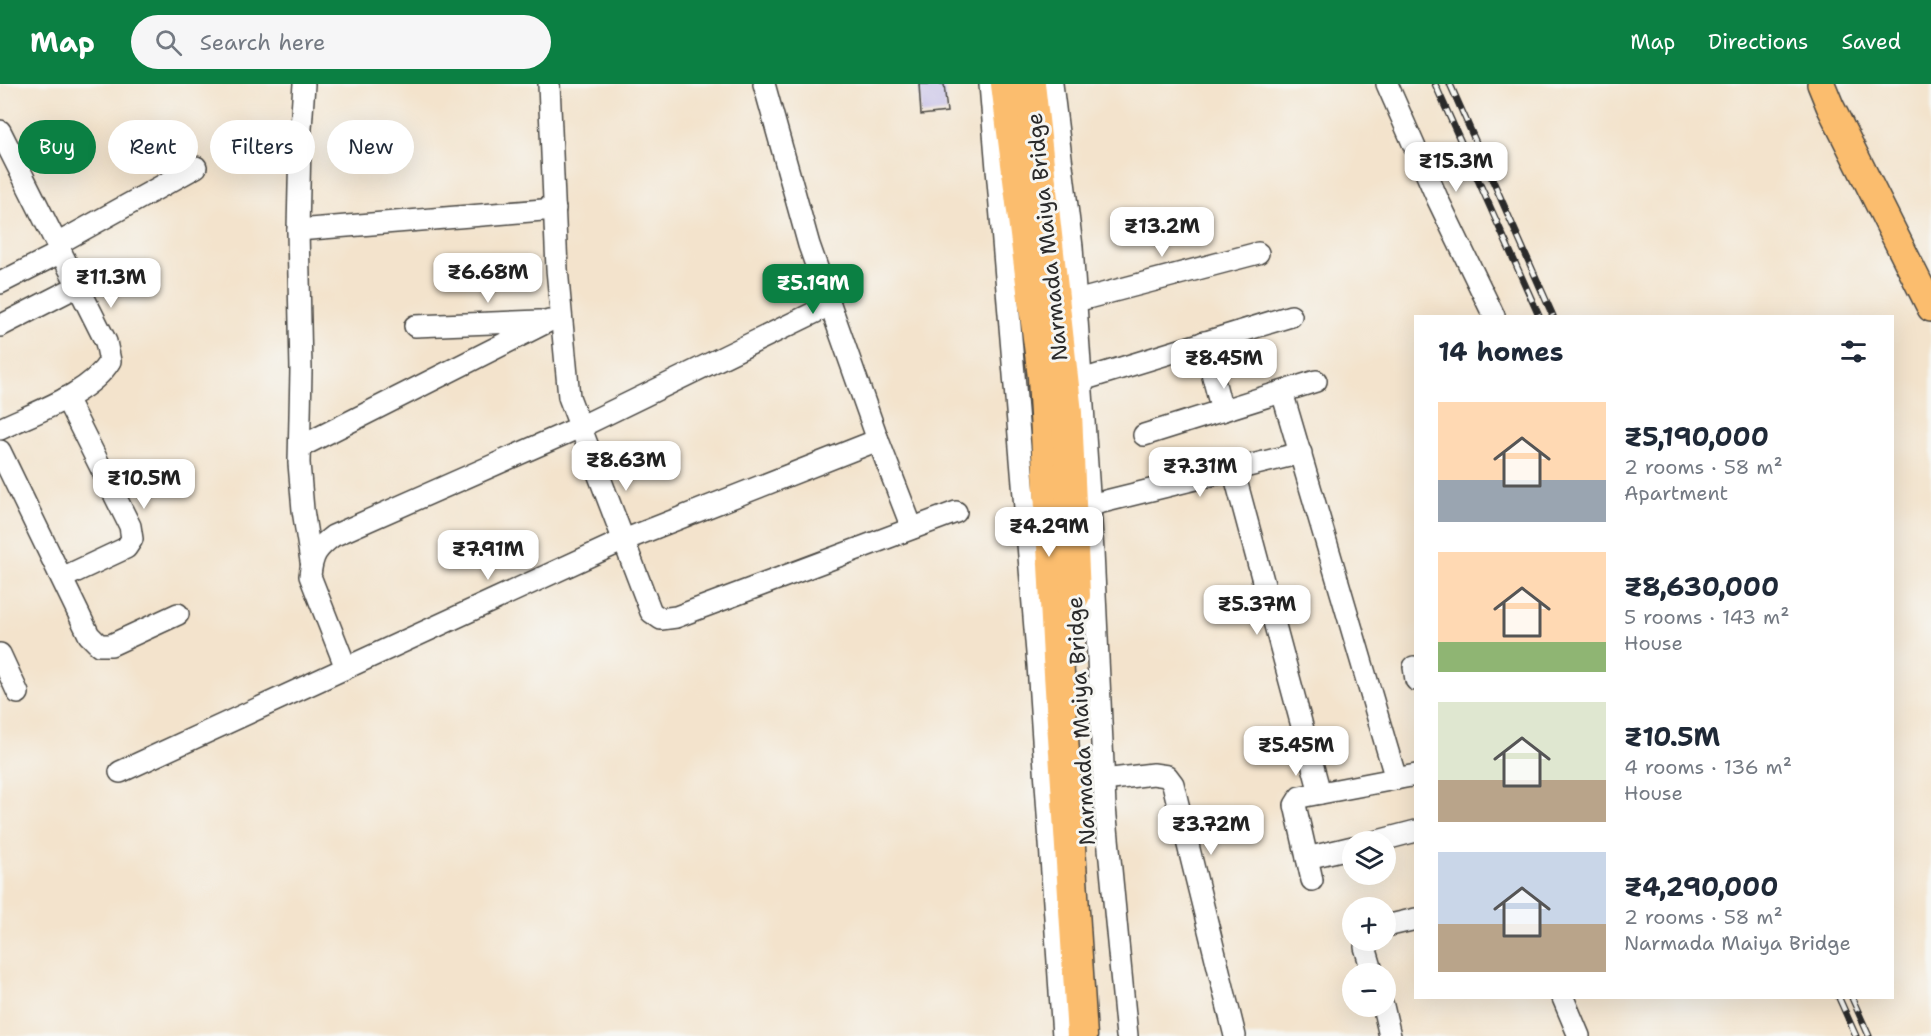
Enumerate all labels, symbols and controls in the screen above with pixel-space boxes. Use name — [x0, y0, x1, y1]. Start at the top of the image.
search box — [131, 15, 551, 69]
text: Map — [30, 23, 95, 61]
icon: search — [152, 26, 185, 59]
text: Search here — [200, 28, 325, 57]
text: Map — [1630, 28, 1675, 56]
text: Directions — [1708, 28, 1808, 56]
text: Saved — [1841, 28, 1901, 56]
street label: Narmada Maiya Bridge — [1020, 111, 1074, 363]
chip: Buy — [18, 120, 96, 174]
chip: Rent — [108, 120, 198, 174]
chip: Filters — [210, 120, 315, 174]
chip: New — [327, 120, 414, 174]
pin: ₹15.3M — [1407, 142, 1505, 193]
text: ₹15.3M — [1419, 148, 1493, 174]
pin: ₹13.2M — [1113, 207, 1211, 258]
text: ₹13.2M — [1124, 213, 1200, 239]
pin: ₹6.68M — [439, 253, 537, 304]
pin: ₹11.3M — [62, 258, 160, 309]
text: ₹6.68M — [447, 259, 529, 285]
text: ₹11.3M — [76, 264, 146, 290]
pin: ₹5.19M — [764, 264, 862, 315]
text: ₹5.19M — [777, 270, 849, 296]
text: 14 homes — [1438, 334, 1564, 369]
icon: filters — [1837, 335, 1870, 368]
pin: ₹8.45M — [1175, 339, 1273, 390]
text: ₹8.45M — [1185, 345, 1263, 371]
text: ₹5,190,000 — [1624, 419, 1769, 454]
icon: home — [1486, 426, 1558, 498]
pin: ₹8.63M — [577, 441, 675, 492]
text: ₹8.63M — [586, 447, 666, 473]
pin: ₹7.31M — [1151, 447, 1249, 498]
text: ₹7.31M — [1163, 453, 1237, 479]
text: 2 rooms · 58 m² — [1624, 454, 1783, 480]
pin: ₹10.5M — [95, 459, 193, 510]
text: ₹10.5M — [107, 465, 181, 491]
text: Apartment — [1624, 480, 1728, 506]
pin: ₹4.29M — [1000, 507, 1098, 558]
text: ₹4.29M — [1009, 513, 1089, 539]
pin: ₹7.91M — [439, 530, 537, 581]
text: ₹7.91M — [452, 536, 524, 562]
text: ₹8,630,000 — [1624, 569, 1779, 604]
icon: home — [1486, 576, 1558, 648]
pin: ₹5.37M — [1208, 585, 1306, 636]
text: ₹5.37M — [1218, 591, 1296, 617]
street label: Narmada Maiya Bridge — [1060, 596, 1102, 846]
text: 5 rooms · 143 m² — [1624, 604, 1789, 630]
text: House — [1624, 630, 1683, 656]
text: ₹10.5M — [1624, 719, 1720, 754]
pin: ₹5.45M — [1247, 726, 1345, 777]
icon: home — [1486, 726, 1558, 798]
text: ₹5.45M — [1258, 732, 1334, 758]
text: 4 rooms · 136 m² — [1624, 754, 1792, 780]
text: House — [1624, 780, 1683, 806]
pin: ₹3.72M — [1162, 805, 1260, 856]
text: ₹3.72M — [1172, 811, 1250, 837]
map controls — [1342, 831, 1396, 1017]
button: layers — [1342, 831, 1396, 885]
text: ₹4,290,000 — [1624, 869, 1778, 904]
icon: home — [1486, 876, 1558, 948]
button: + — [1342, 897, 1396, 951]
text: 2 rooms · 58 m² — [1624, 904, 1783, 930]
text: Narmada Maiya Bridge — [1624, 930, 1851, 956]
button: − — [1342, 963, 1396, 1017]

